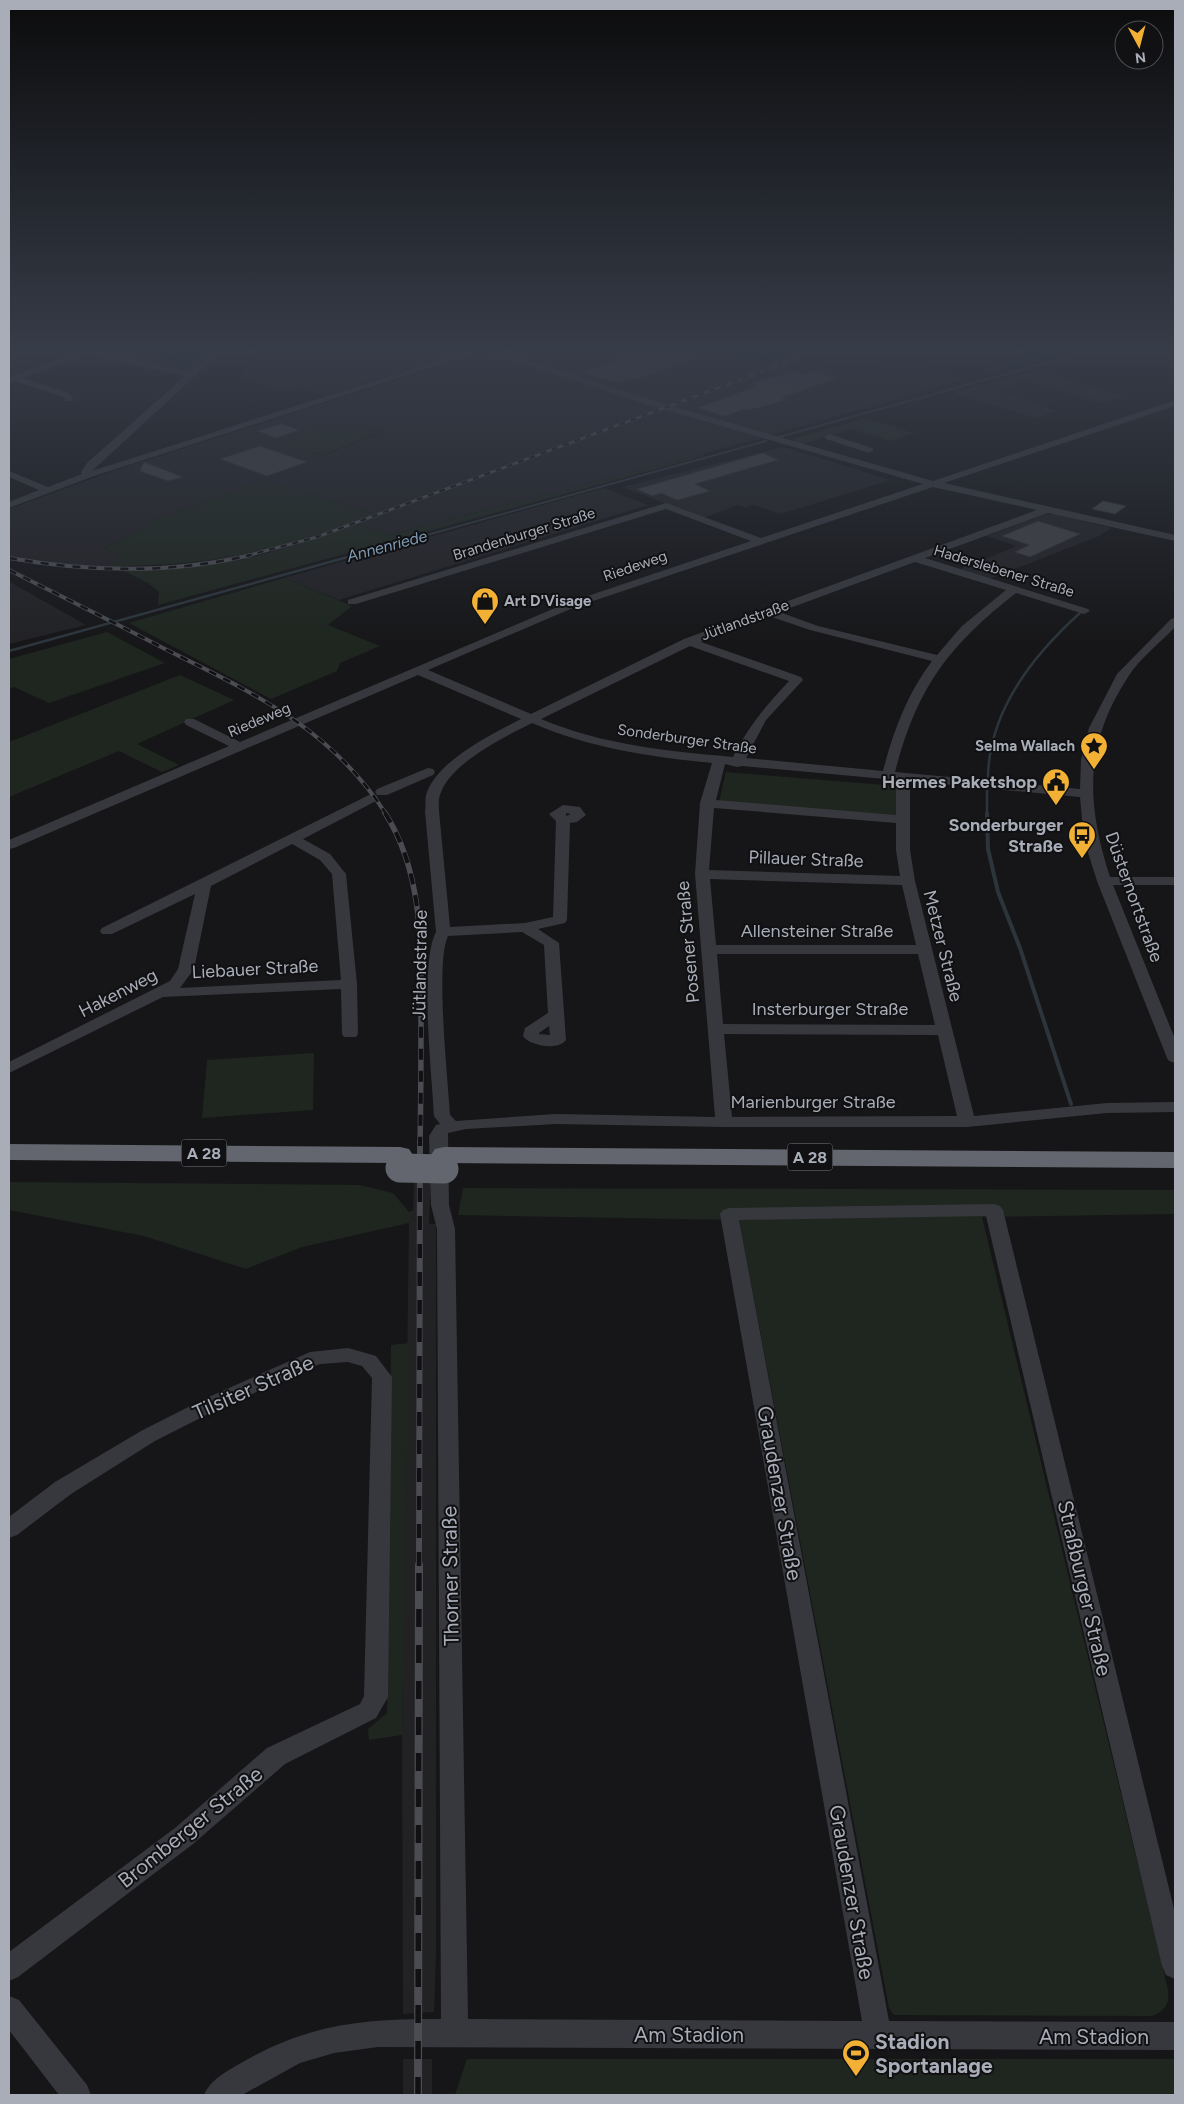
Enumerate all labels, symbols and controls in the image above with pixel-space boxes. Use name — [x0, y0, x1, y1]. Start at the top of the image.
north arrow — [1114, 20, 1164, 70]
text: N — [1134, 48, 1147, 67]
street label: Brandenburger Straße — [451, 504, 597, 564]
water label: Annenriede — [344, 526, 430, 566]
street label: Haderslebener Straße — [932, 541, 1076, 601]
street label: Riedeweg — [601, 547, 669, 585]
shop icon: Art D'Visage — [470, 586, 500, 625]
place label: Art D'Visage — [504, 592, 592, 610]
street label: Jütlandstraße — [699, 596, 791, 644]
street label: Riedeweg — [225, 699, 293, 741]
street label: Sonderburger Straße — [616, 720, 758, 758]
place icon: Selma Wallach — [1079, 731, 1109, 770]
place label: Selma Wallach — [975, 737, 1075, 755]
public building icon: Hermes Paketshop — [1041, 767, 1071, 806]
place label: Hermes Paketshop — [882, 771, 1037, 793]
place label: Sonderburger Straße — [949, 814, 1063, 857]
bus stop icon: Sonderburger Straße — [1067, 820, 1097, 859]
street label: Düsternortstraße — [1100, 829, 1168, 965]
street label: Pillauer Straße — [748, 846, 864, 872]
street label: Posener Straße — [672, 880, 704, 1004]
street label: Metzer Straße — [919, 888, 968, 1004]
street label: Jütlandstraße — [408, 910, 432, 1020]
street label: Allensteiner Straße — [741, 920, 893, 942]
street label: Liebauer Straße — [191, 955, 319, 983]
street label: Hakenweg — [75, 964, 161, 1022]
street label: Insterburger Straße — [752, 998, 909, 1020]
street label: Marienburger Straße — [730, 1091, 896, 1113]
road number: A 28 — [182, 1140, 226, 1166]
road number: A 28 — [788, 1144, 832, 1170]
street label: Tilsiter Straße — [189, 1349, 317, 1425]
street label: Graudenzer Straße — [752, 1404, 808, 1582]
street label: Straßburger Straße — [1053, 1498, 1117, 1678]
street label: Thorner Straße — [436, 1506, 464, 1646]
street label: Bromberger Straße — [113, 1761, 267, 1893]
street label: Graudenzer Straße — [824, 1803, 880, 1981]
street label: Am Stadion — [634, 2022, 744, 2047]
street label: Am Stadion — [1039, 2024, 1149, 2049]
place label: Stadion Sportanlage — [875, 2029, 993, 2078]
sports icon: Stadion Sportanlage — [841, 2038, 871, 2077]

